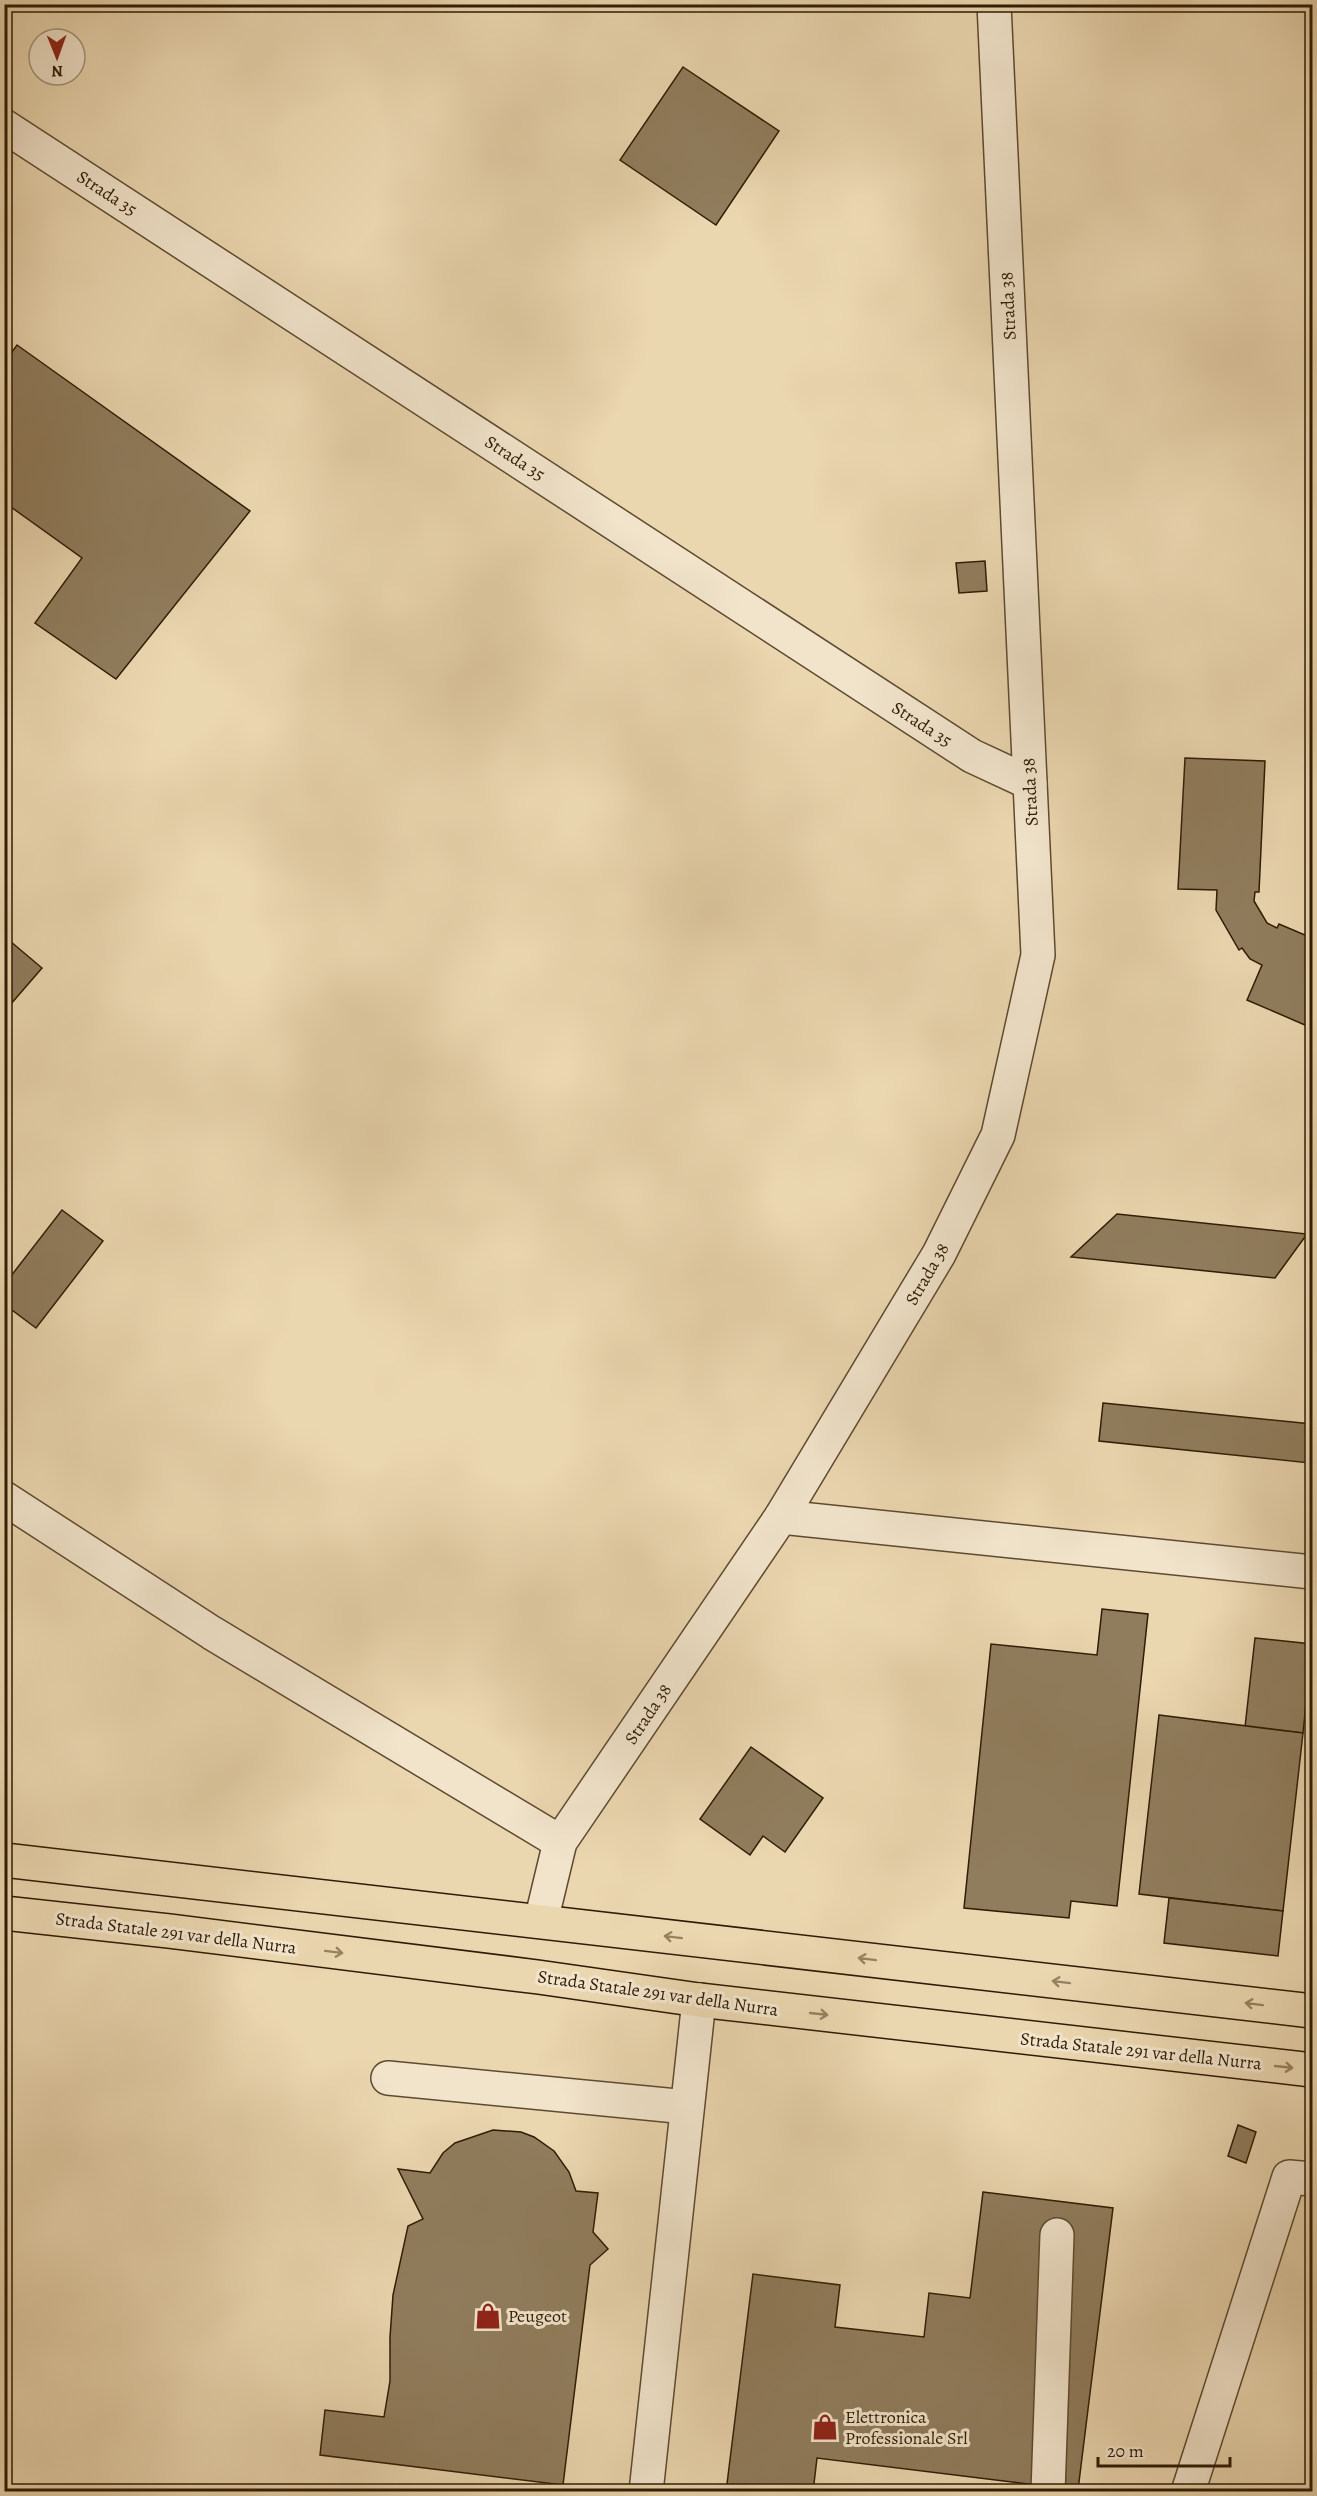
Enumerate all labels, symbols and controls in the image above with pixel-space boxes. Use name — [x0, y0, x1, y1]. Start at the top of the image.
north arrow — [27, 27, 87, 87]
text: N — [51, 60, 63, 82]
street label: Strada 35 — [72, 165, 142, 221]
street label: Strada 38 — [994, 271, 1022, 341]
street label: Strada 35 — [480, 430, 550, 486]
street label: Strada 35 — [887, 696, 957, 752]
street label: Strada 38 — [1016, 757, 1044, 827]
street label: Strada 38 — [900, 1238, 954, 1310]
street label: Strada 38 — [619, 1679, 677, 1749]
street label: Strada Statale 291 var della Nurra — [54, 1906, 298, 1960]
one-way arrow — [664, 1931, 684, 1942]
one-way arrow — [323, 1946, 343, 1957]
one-way arrow — [858, 1954, 877, 1965]
street label: Strada Statale 291 var della Nurra — [536, 1964, 780, 2022]
one-way arrow — [1051, 1976, 1071, 1987]
one-way arrow — [1245, 1998, 1265, 2009]
one-way arrow — [808, 2009, 828, 2020]
street label: Strada Statale 291 var della Nurra — [1019, 2026, 1263, 2076]
one-way arrow — [1273, 2062, 1293, 2073]
shop icon: Peugeot — [473, 2301, 503, 2331]
place label: Peugeot — [508, 2304, 567, 2328]
place label: Elettronica Professionale Srl — [845, 2405, 968, 2450]
shop icon: Elettronica Professionale Srl — [810, 2412, 840, 2442]
scale bar — [1098, 2430, 1230, 2468]
text: 20 m — [1107, 2439, 1144, 2463]

